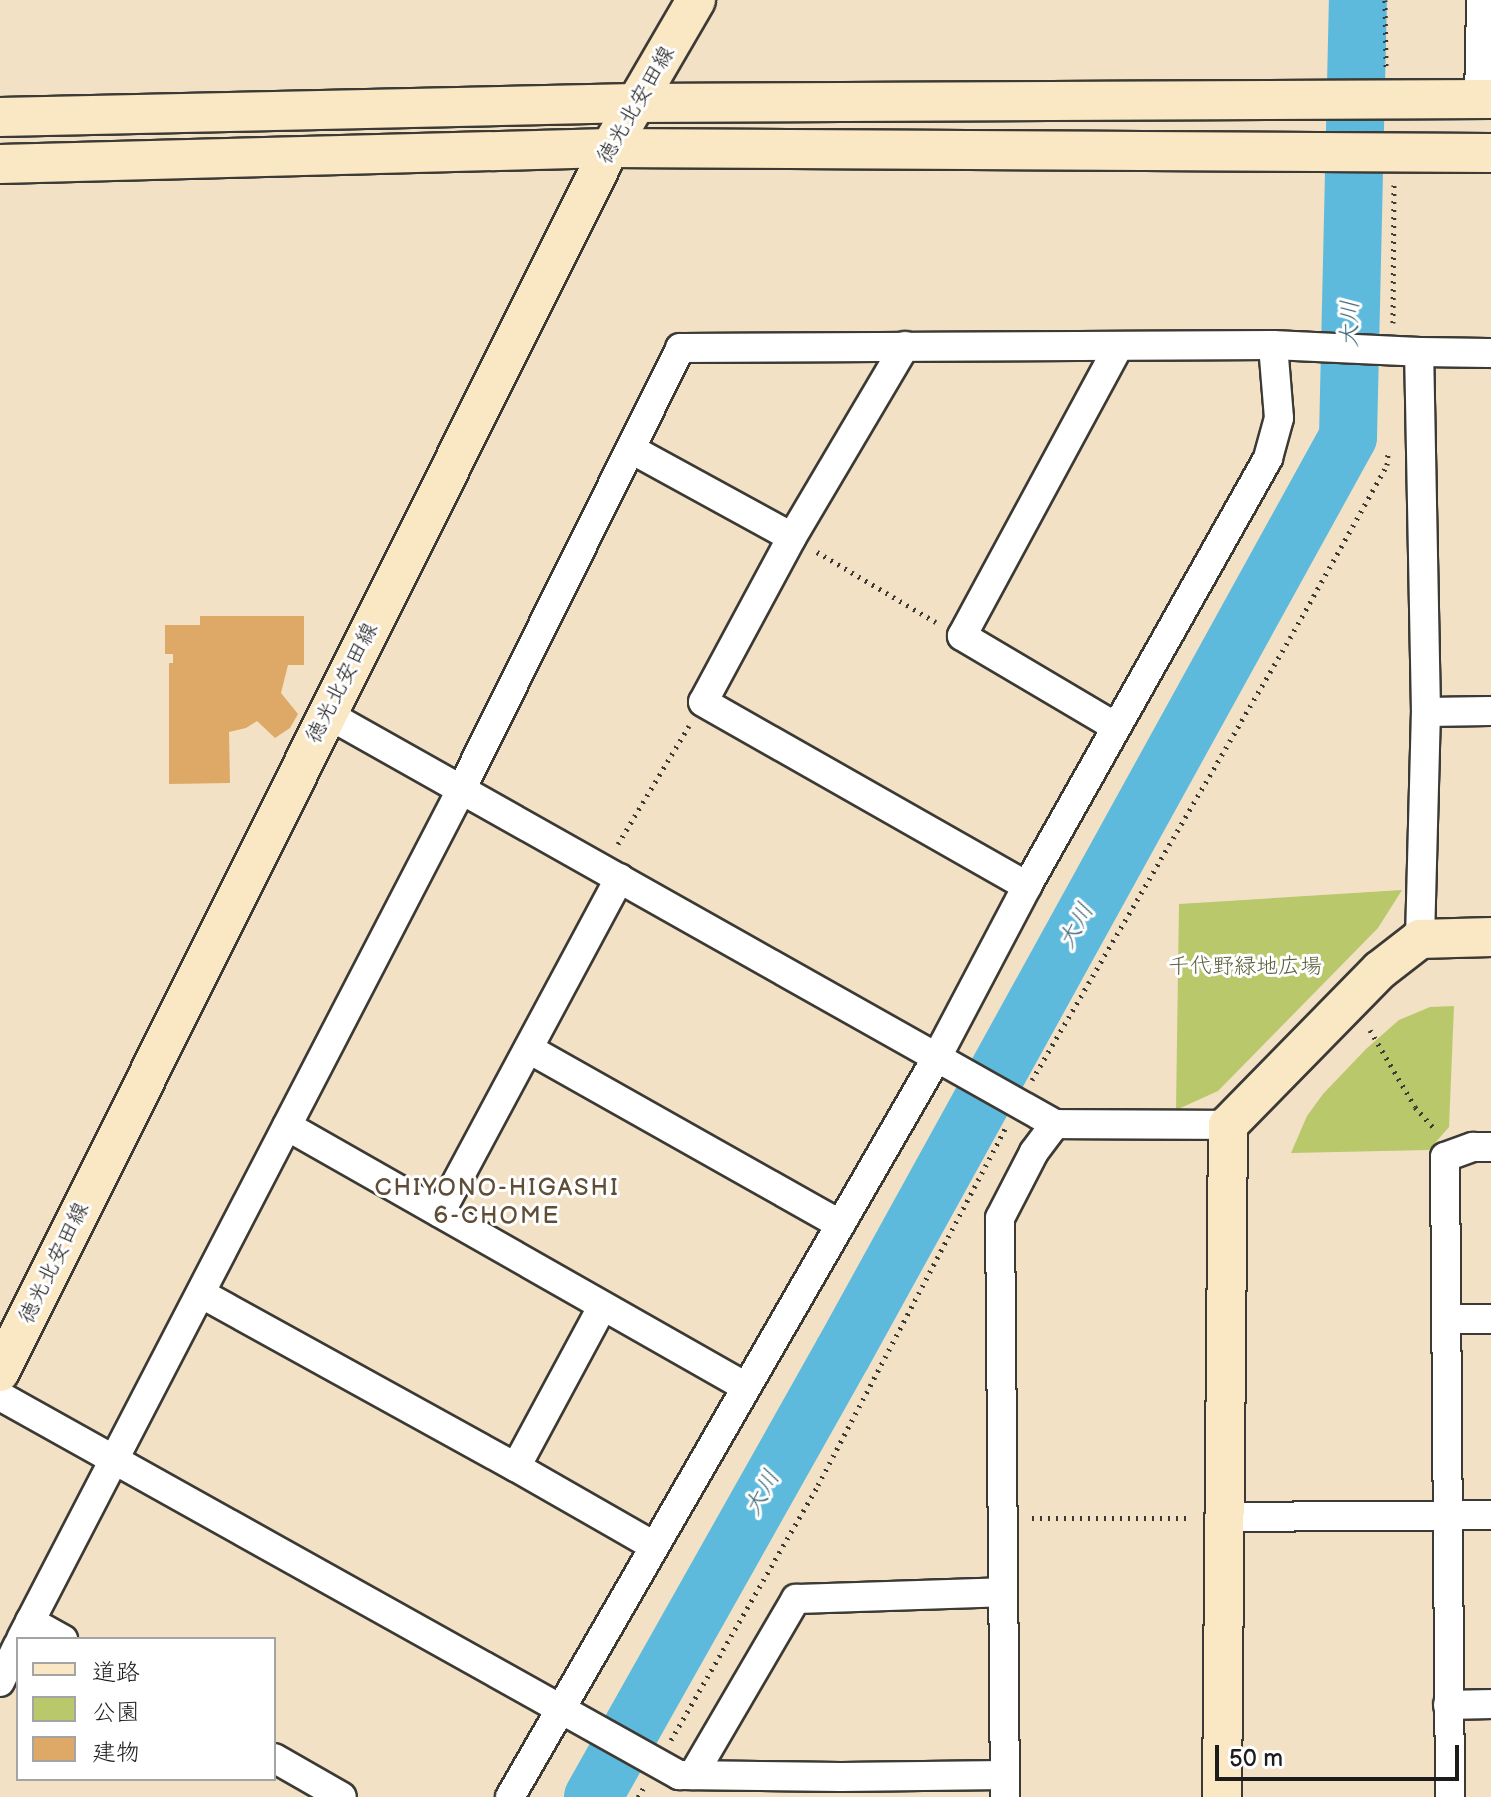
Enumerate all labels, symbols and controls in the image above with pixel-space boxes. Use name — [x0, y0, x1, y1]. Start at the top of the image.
street label: 徳光北安田線 — [592, 41, 680, 169]
water label: 大川 — [1335, 300, 1365, 348]
street label: 徳光北安田線 — [300, 618, 384, 748]
water label: 大川 — [1052, 898, 1100, 954]
park label: 千代野緑地広場 — [1168, 954, 1322, 980]
district label: CHIYONO-HIGASHI 6-CHOME — [374, 1174, 620, 1230]
street label: 徳光北安田線 — [13, 1198, 95, 1328]
water label: 大川 — [738, 1465, 786, 1521]
legend — [16, 1637, 276, 1781]
text: 道路 — [92, 1658, 140, 1687]
text: 公園 — [92, 1698, 140, 1727]
scale bar — [1219, 1729, 1463, 1779]
text: 建物 — [92, 1738, 140, 1767]
text: 50 m — [1229, 1744, 1283, 1773]

